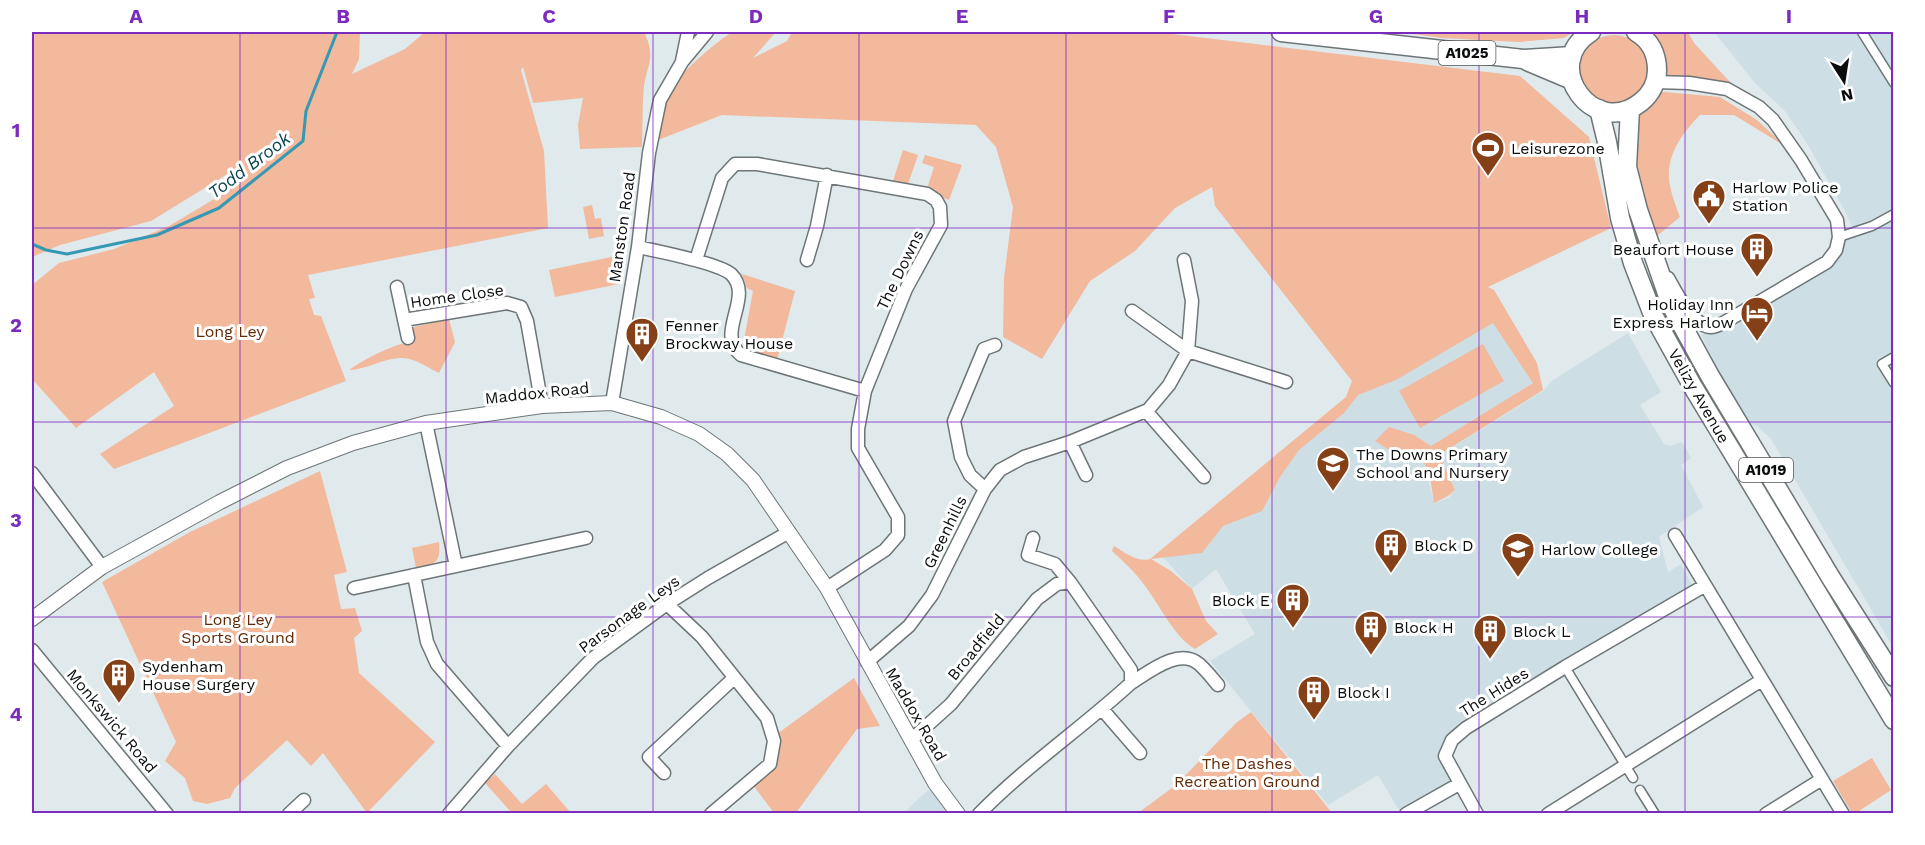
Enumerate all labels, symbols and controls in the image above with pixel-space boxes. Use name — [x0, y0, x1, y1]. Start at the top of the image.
text: A — [129, 4, 143, 28]
text: B — [336, 4, 350, 28]
text: C — [542, 4, 556, 28]
text: D — [749, 4, 763, 28]
text: E — [956, 4, 968, 28]
text: F — [1163, 4, 1175, 28]
text: G — [1369, 4, 1383, 28]
text: H — [1575, 4, 1589, 28]
text: I — [1786, 4, 1792, 28]
road number: A1025 — [1438, 41, 1496, 65]
north arrow — [1814, 51, 1874, 111]
text: N — [1839, 85, 1855, 106]
text: 1 — [12, 118, 20, 142]
water label: Todd Brook — [204, 127, 295, 203]
sports icon: Leisurezone — [1470, 130, 1506, 177]
place label: Leisurezone — [1511, 139, 1605, 158]
street label: Manston Road — [605, 170, 639, 284]
public building icon: Harlow Police Station — [1691, 178, 1727, 225]
place label: Harlow Police Station — [1732, 178, 1839, 215]
street label: The Downs — [872, 227, 928, 313]
building icon: Beaufort House — [1739, 231, 1775, 278]
place label: Beaufort House — [1613, 240, 1734, 259]
street label: Home Close — [409, 280, 505, 312]
place label: Holiday Inn Express Harlow — [1613, 295, 1734, 332]
hotel icon: Holiday Inn Express Harlow — [1739, 295, 1775, 342]
text: 2 — [10, 313, 22, 337]
building icon: Fenner Brockway House — [624, 316, 660, 363]
place label: Fenner Brockway House — [665, 316, 793, 353]
park label: Long Ley — [195, 322, 265, 341]
street label: Velizy Avenue — [1664, 345, 1734, 447]
street label: Maddox Road — [484, 378, 590, 408]
school or university icon: The Downs Primary School and Nursery — [1315, 445, 1351, 492]
place label: The Downs Primary School and Nursery — [1356, 445, 1509, 482]
road number: A1019 — [1739, 458, 1793, 482]
street label: Greenhills — [919, 493, 971, 571]
text: 3 — [10, 508, 22, 532]
building icon: Block D — [1373, 527, 1409, 574]
school or university icon: Harlow College — [1500, 531, 1536, 578]
place label: Block D — [1414, 536, 1474, 555]
place label: Harlow College — [1541, 540, 1658, 559]
street label: Parsonage Leys — [575, 571, 683, 657]
building icon: Block E — [1275, 582, 1311, 629]
place label: Block E — [1212, 591, 1270, 610]
building icon: Block H — [1353, 609, 1389, 656]
park label: Long Ley Sports Ground — [181, 610, 295, 647]
street label: Broadfield — [943, 610, 1009, 684]
building icon: Block L — [1472, 613, 1508, 660]
place label: Block H — [1394, 618, 1454, 637]
place label: Block L — [1513, 622, 1571, 641]
building icon: Sydenham House Surgery — [101, 657, 137, 704]
place label: Sydenham House Surgery — [142, 657, 256, 694]
street label: The Hides — [1456, 663, 1532, 721]
street label: Maddox Road — [882, 664, 950, 764]
street label: Monkswick Road — [63, 665, 161, 777]
building icon: Block I — [1296, 674, 1332, 721]
place label: Block I — [1337, 683, 1390, 702]
text: 4 — [10, 702, 23, 726]
park label: The Dashes Recreation Ground — [1174, 754, 1320, 791]

